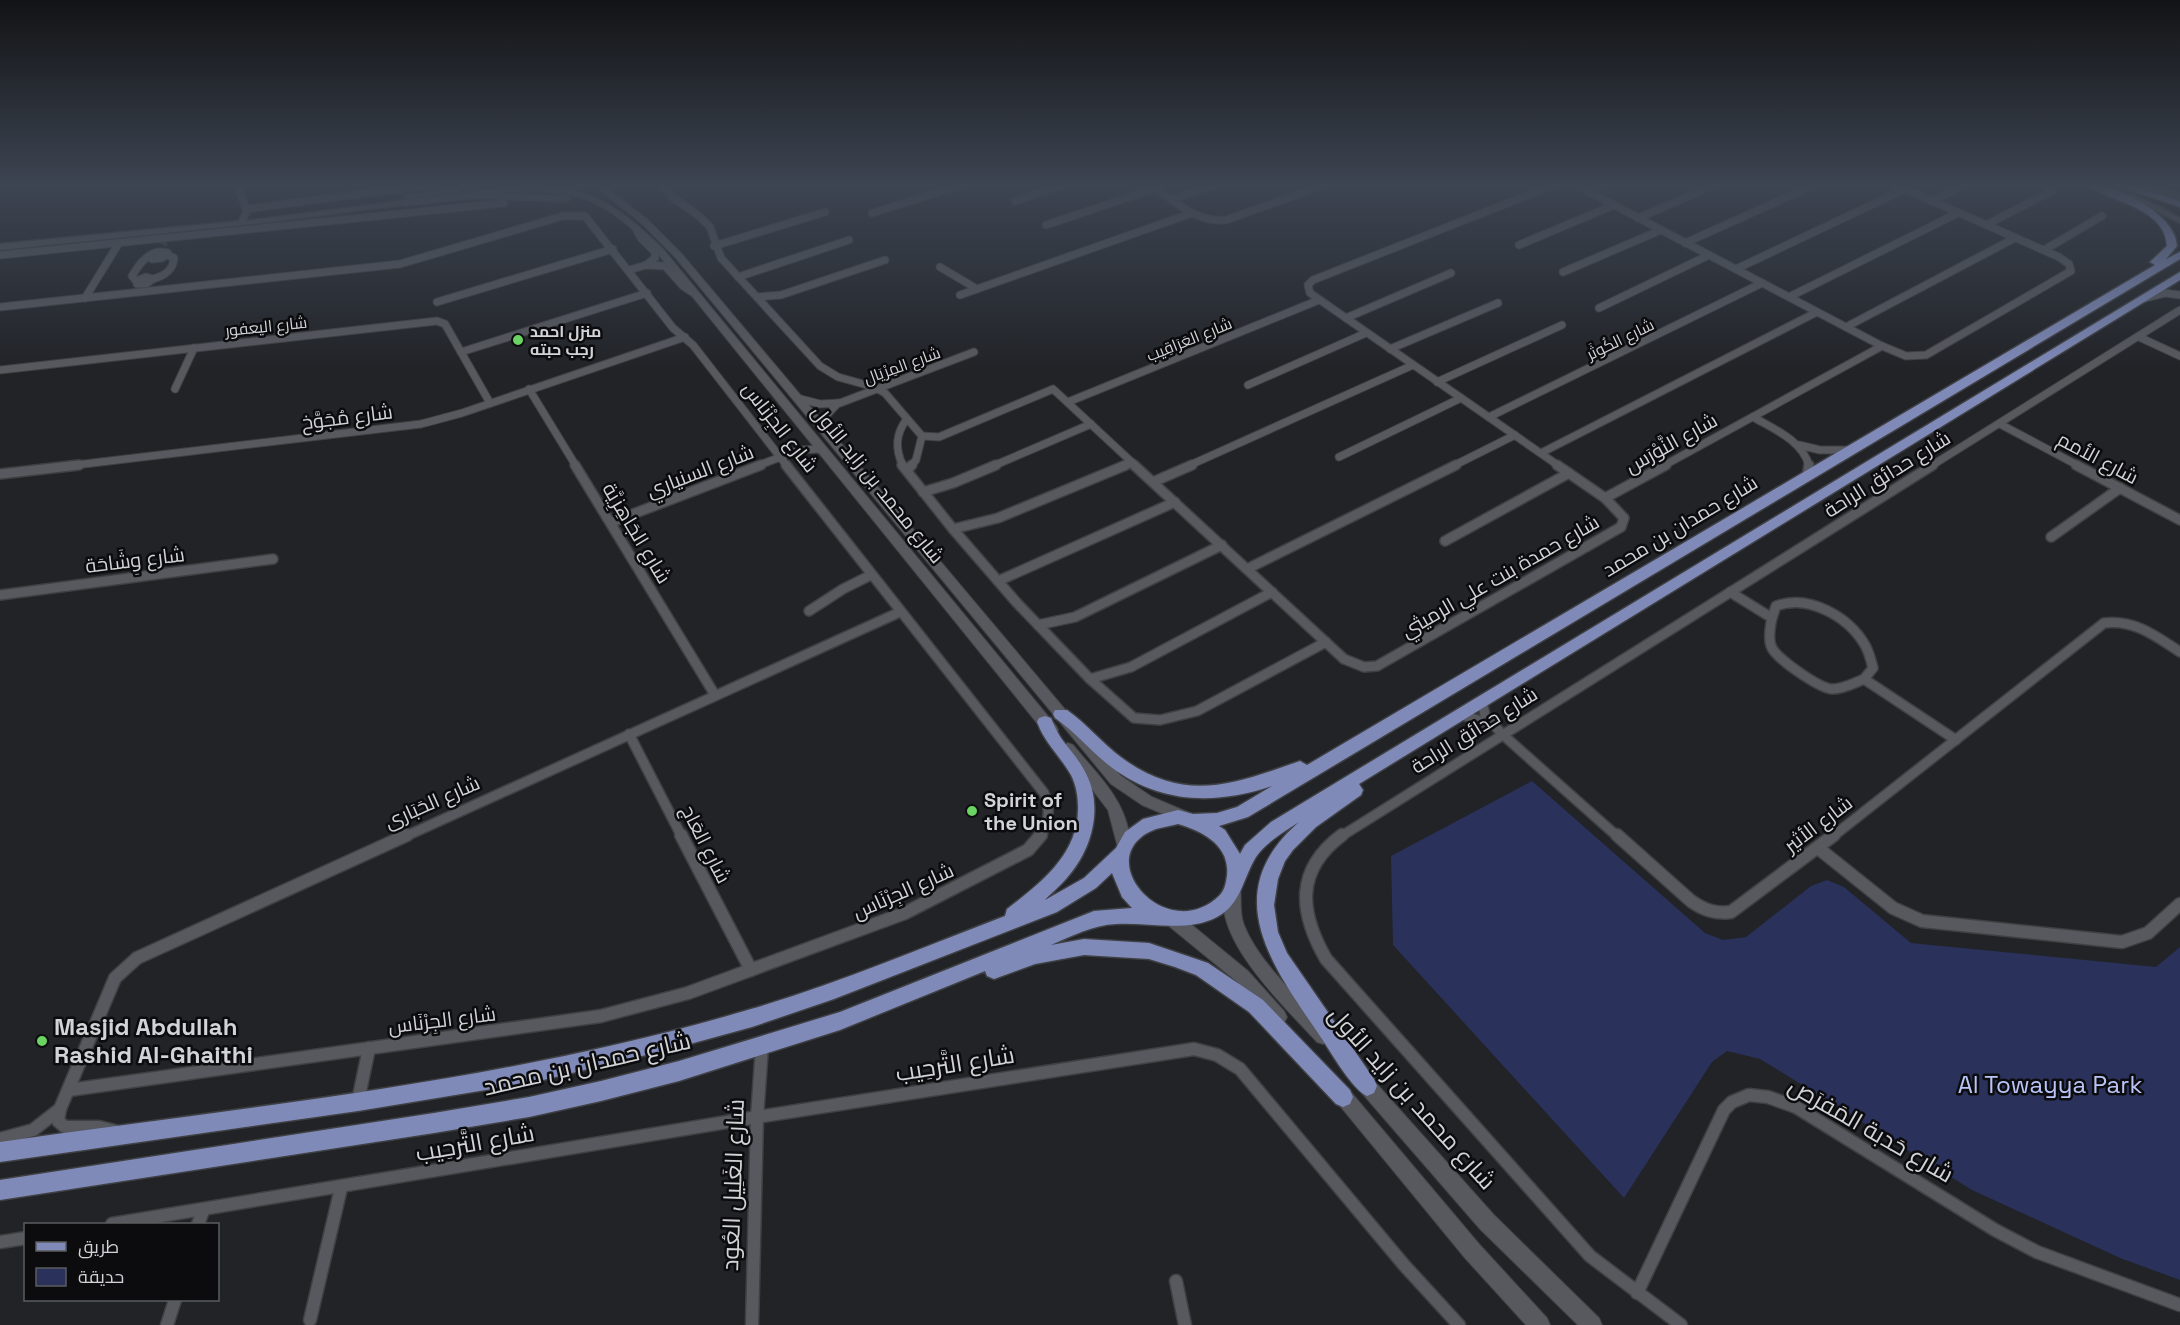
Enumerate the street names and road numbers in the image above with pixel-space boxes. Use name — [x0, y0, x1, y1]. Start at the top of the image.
street label: شارع اليعفور — [223, 312, 308, 342]
street label: شارع العَرَاقِيب — [1143, 313, 1235, 367]
street label: شارع الكُوثَر — [1582, 314, 1658, 366]
street label: شارع المِرْيَال — [861, 342, 944, 390]
street label: شارع الجِرْنَاس — [736, 376, 824, 478]
street label: شارع مُجَوَّخ — [300, 398, 394, 436]
street label: شارع محمد بن زايد الأول — [805, 399, 950, 569]
street label: شارع النَّوْرَس — [1620, 407, 1722, 480]
street label: شارع حدائق الراحة — [1819, 425, 1956, 524]
street label: شارع الأمم — [2053, 426, 2143, 491]
street label: شارع السنياري — [643, 439, 758, 506]
street label: شارع حمدان بن محمد — [1598, 469, 1763, 583]
street label: شارع الجَاهِزِيَّة — [596, 478, 677, 589]
street label: شارع حمدة بنت علي الرميثي — [1396, 509, 1605, 646]
street label: شارع وِشَاحَة — [84, 541, 186, 581]
street label: شارع حدائق الراحة — [1406, 681, 1543, 780]
street label: شارع الحَبَارى — [380, 769, 484, 835]
street label: شارع الأثير — [1778, 790, 1858, 860]
street label: شارع العَاج — [674, 800, 737, 888]
street label: شارع الجِرْنَاس — [848, 857, 958, 926]
street label: شارع الجِرْنَاس — [387, 1000, 497, 1040]
street label: شارع محمد بن زايد الأول — [1321, 1000, 1503, 1196]
street label: شارع حمدان بن محمد — [480, 1025, 694, 1103]
street label: شارع التَّرحِيب — [893, 1039, 1017, 1089]
street label: شارع حَدبة المَفرَص — [1783, 1070, 1959, 1190]
street label: شارع الغَلِيل العُود — [714, 1098, 752, 1272]
street label: شارع التَّرحِيب — [413, 1117, 537, 1169]

